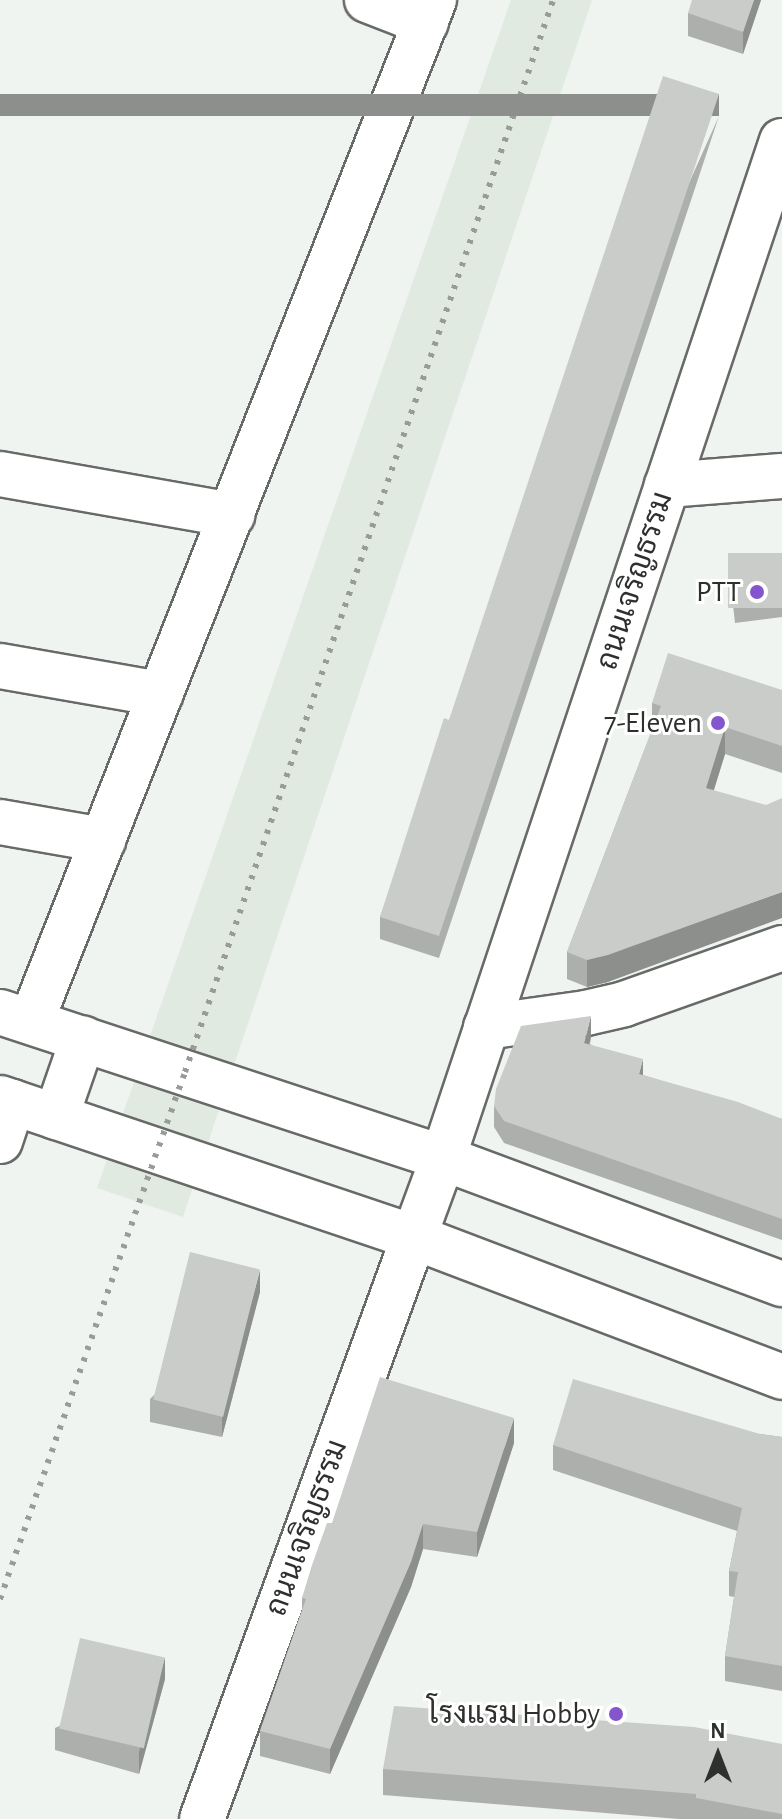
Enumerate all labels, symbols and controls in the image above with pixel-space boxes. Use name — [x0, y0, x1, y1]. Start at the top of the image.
street label: ถนนเจริญธรรม — [589, 488, 681, 674]
place label: PTT — [696, 574, 741, 610]
marker: PTT — [748, 583, 766, 601]
place label: 7-Eleven — [604, 705, 702, 741]
marker: 7-Eleven — [709, 714, 727, 732]
street label: ถนนเจริญธรรม — [258, 1435, 356, 1621]
place label: โรงแรม Hobby — [427, 1696, 600, 1732]
marker: โรงแรม Hobby — [607, 1705, 625, 1723]
north arrow — [678, 1715, 758, 1795]
text: N — [710, 1720, 726, 1742]

